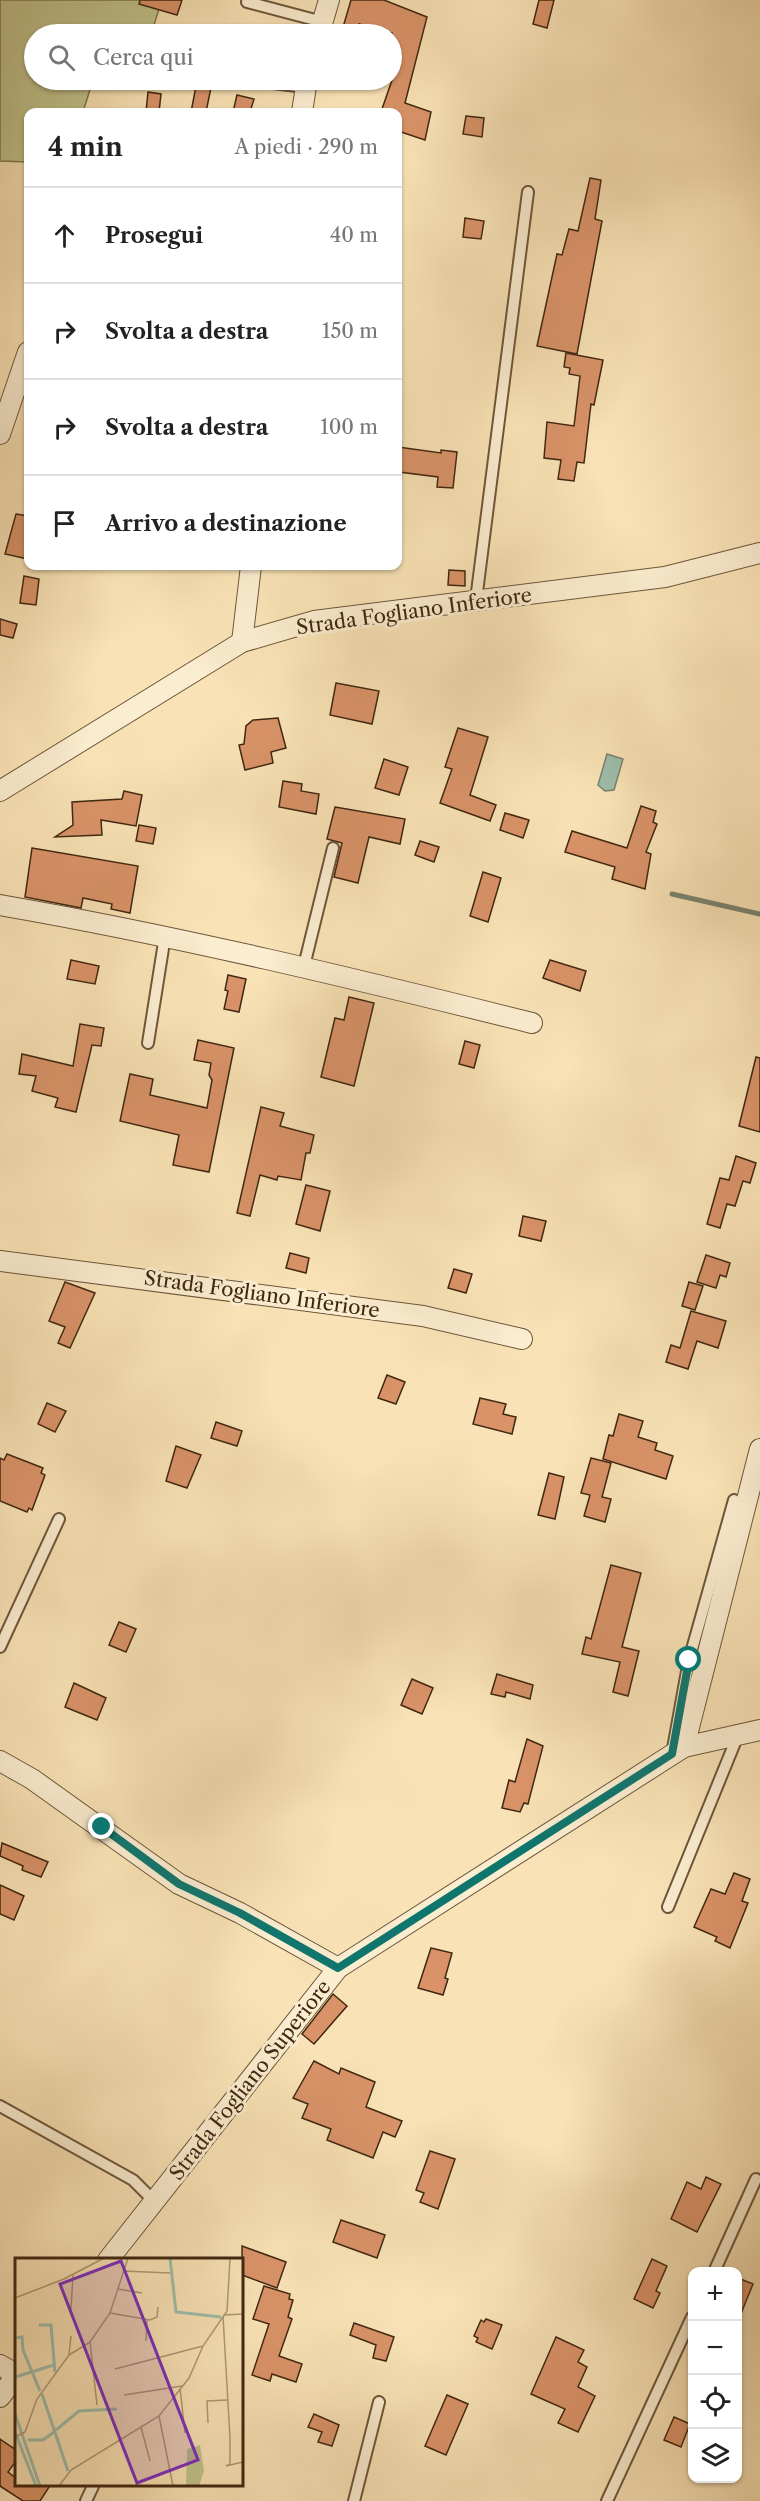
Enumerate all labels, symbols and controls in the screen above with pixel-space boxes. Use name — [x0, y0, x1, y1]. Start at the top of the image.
search box — [24, 24, 402, 90]
icon: search — [45, 41, 78, 74]
text: Cerca qui — [93, 44, 194, 71]
text: 4 min — [48, 131, 123, 163]
text: A piedi · 290 m — [235, 135, 378, 159]
icon: ahead — [48, 219, 81, 252]
text: Prosegui — [105, 222, 203, 249]
text: 40 m — [330, 223, 378, 247]
icon: right — [48, 315, 81, 348]
text: Svolta a destra — [105, 318, 268, 345]
text: 150 m — [322, 319, 378, 343]
icon: right — [48, 411, 81, 444]
text: Svolta a destra — [105, 414, 268, 441]
text: 100 m — [320, 415, 378, 439]
icon: arrive — [48, 507, 81, 540]
text: Arrivo a destinazione — [105, 510, 347, 537]
street label: Strada Fogliano Inferiore — [295, 583, 533, 639]
street label: Strada Fogliano Inferiore — [143, 1266, 381, 1322]
route start — [675, 1646, 701, 1672]
route end — [88, 1813, 114, 1839]
street label: Strada Fogliano Superiore — [164, 1975, 336, 2185]
inset map — [15, 2258, 243, 2486]
map controls — [688, 2267, 742, 2483]
button: + — [688, 2267, 742, 2321]
button: − — [688, 2321, 742, 2375]
button: locate — [688, 2375, 742, 2429]
button: layers — [688, 2429, 742, 2483]

